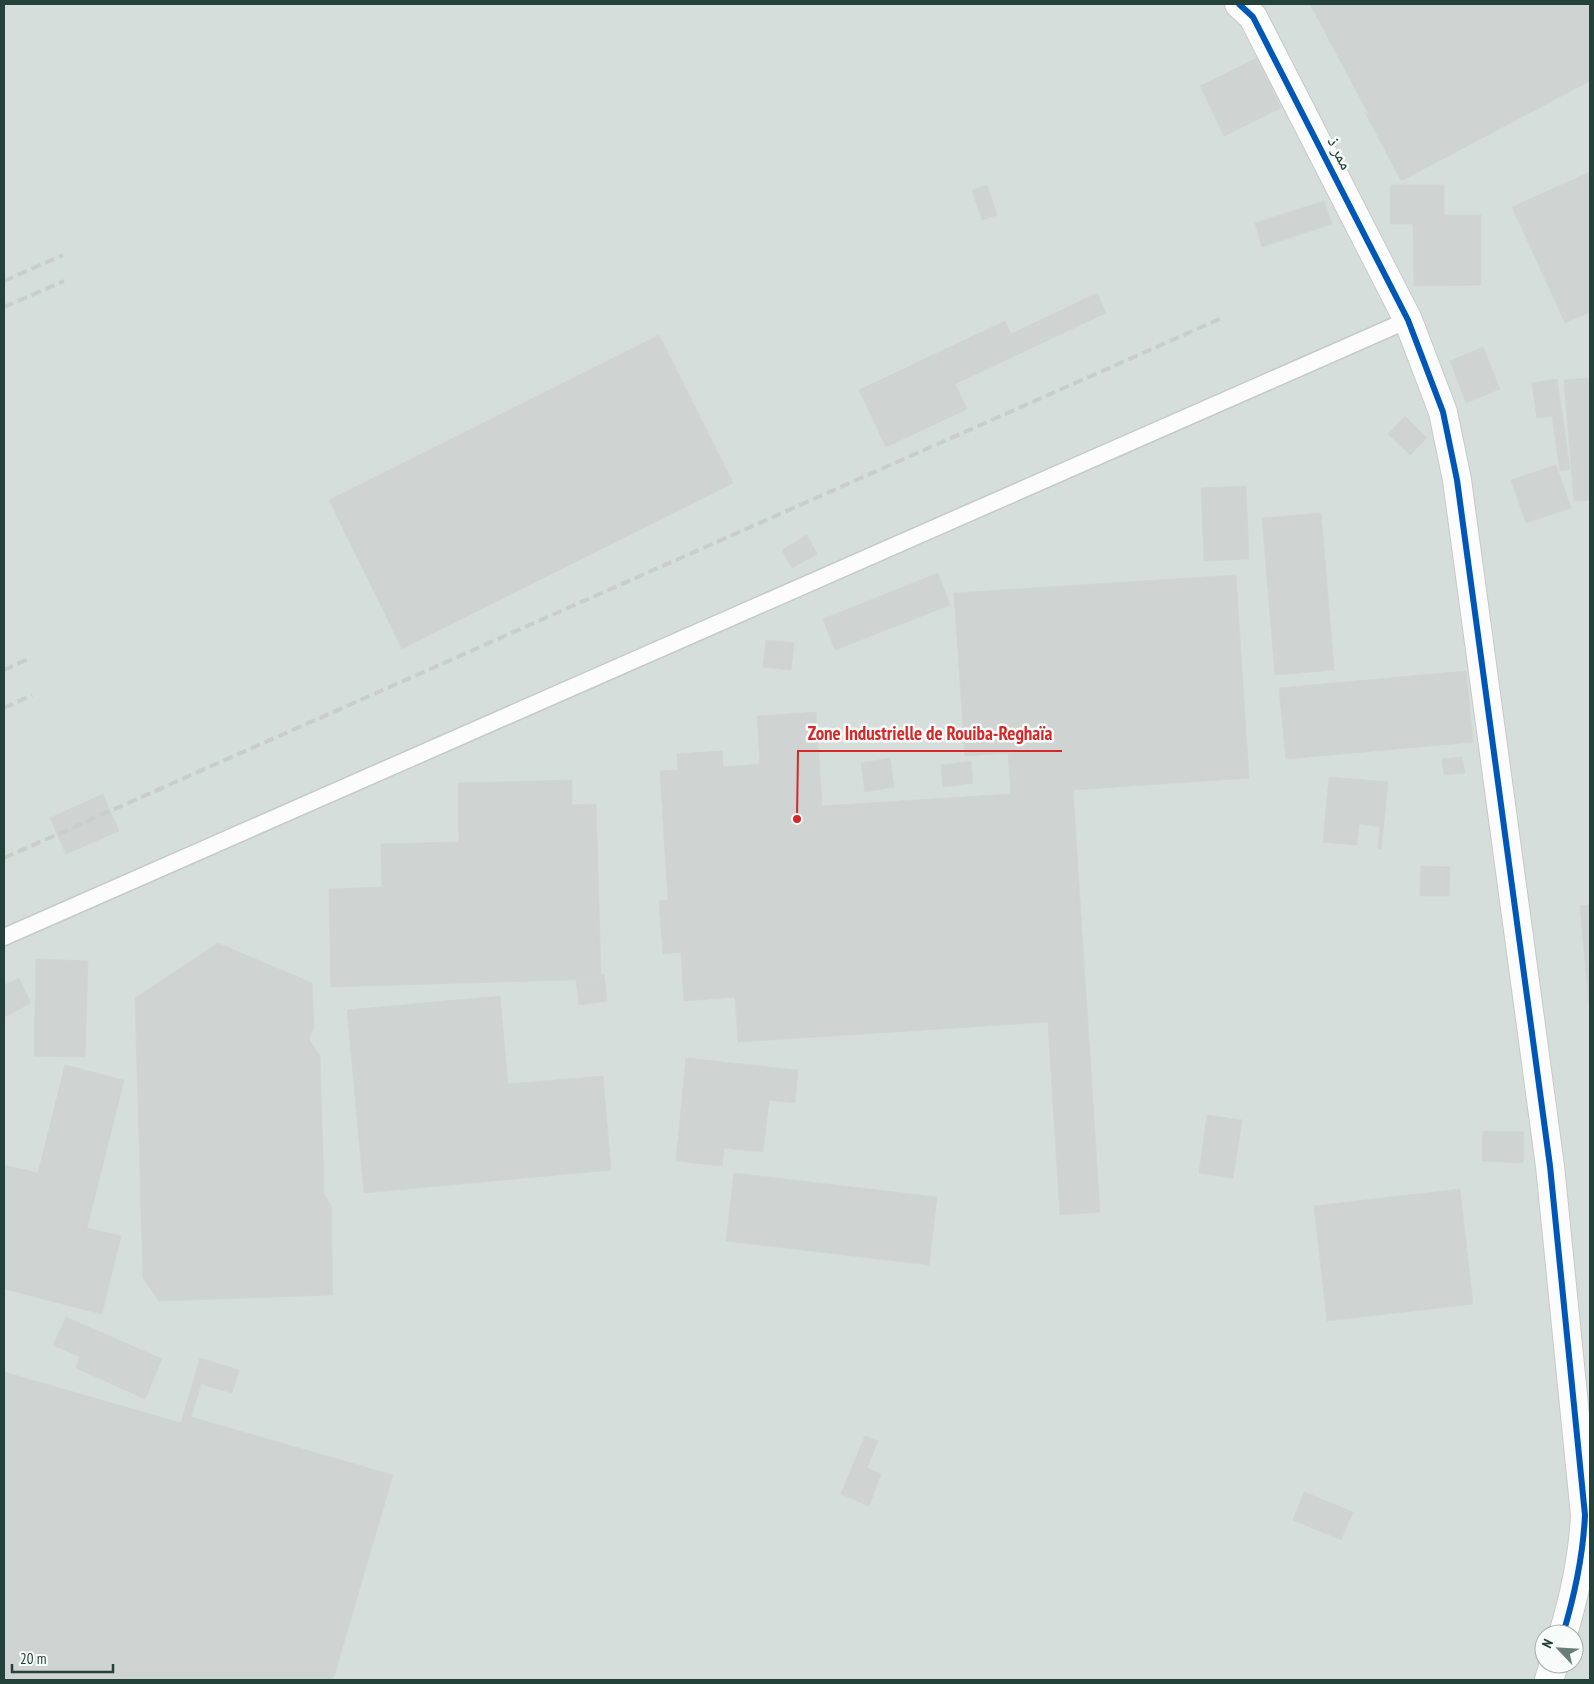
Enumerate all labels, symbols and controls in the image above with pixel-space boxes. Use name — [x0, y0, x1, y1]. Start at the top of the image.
street label: ممر ذ — [1322, 132, 1358, 173]
callout: Zone Industrielle de Rouiba-Reghaïa — [798, 717, 1062, 751]
text: Zone Industrielle de Rouiba-Reghaïa — [808, 721, 1052, 745]
north arrow — [1534, 1624, 1584, 1674]
text: N — [1537, 1636, 1557, 1651]
scale bar — [12, 1642, 114, 1674]
text: 20 m — [20, 1649, 46, 1668]

